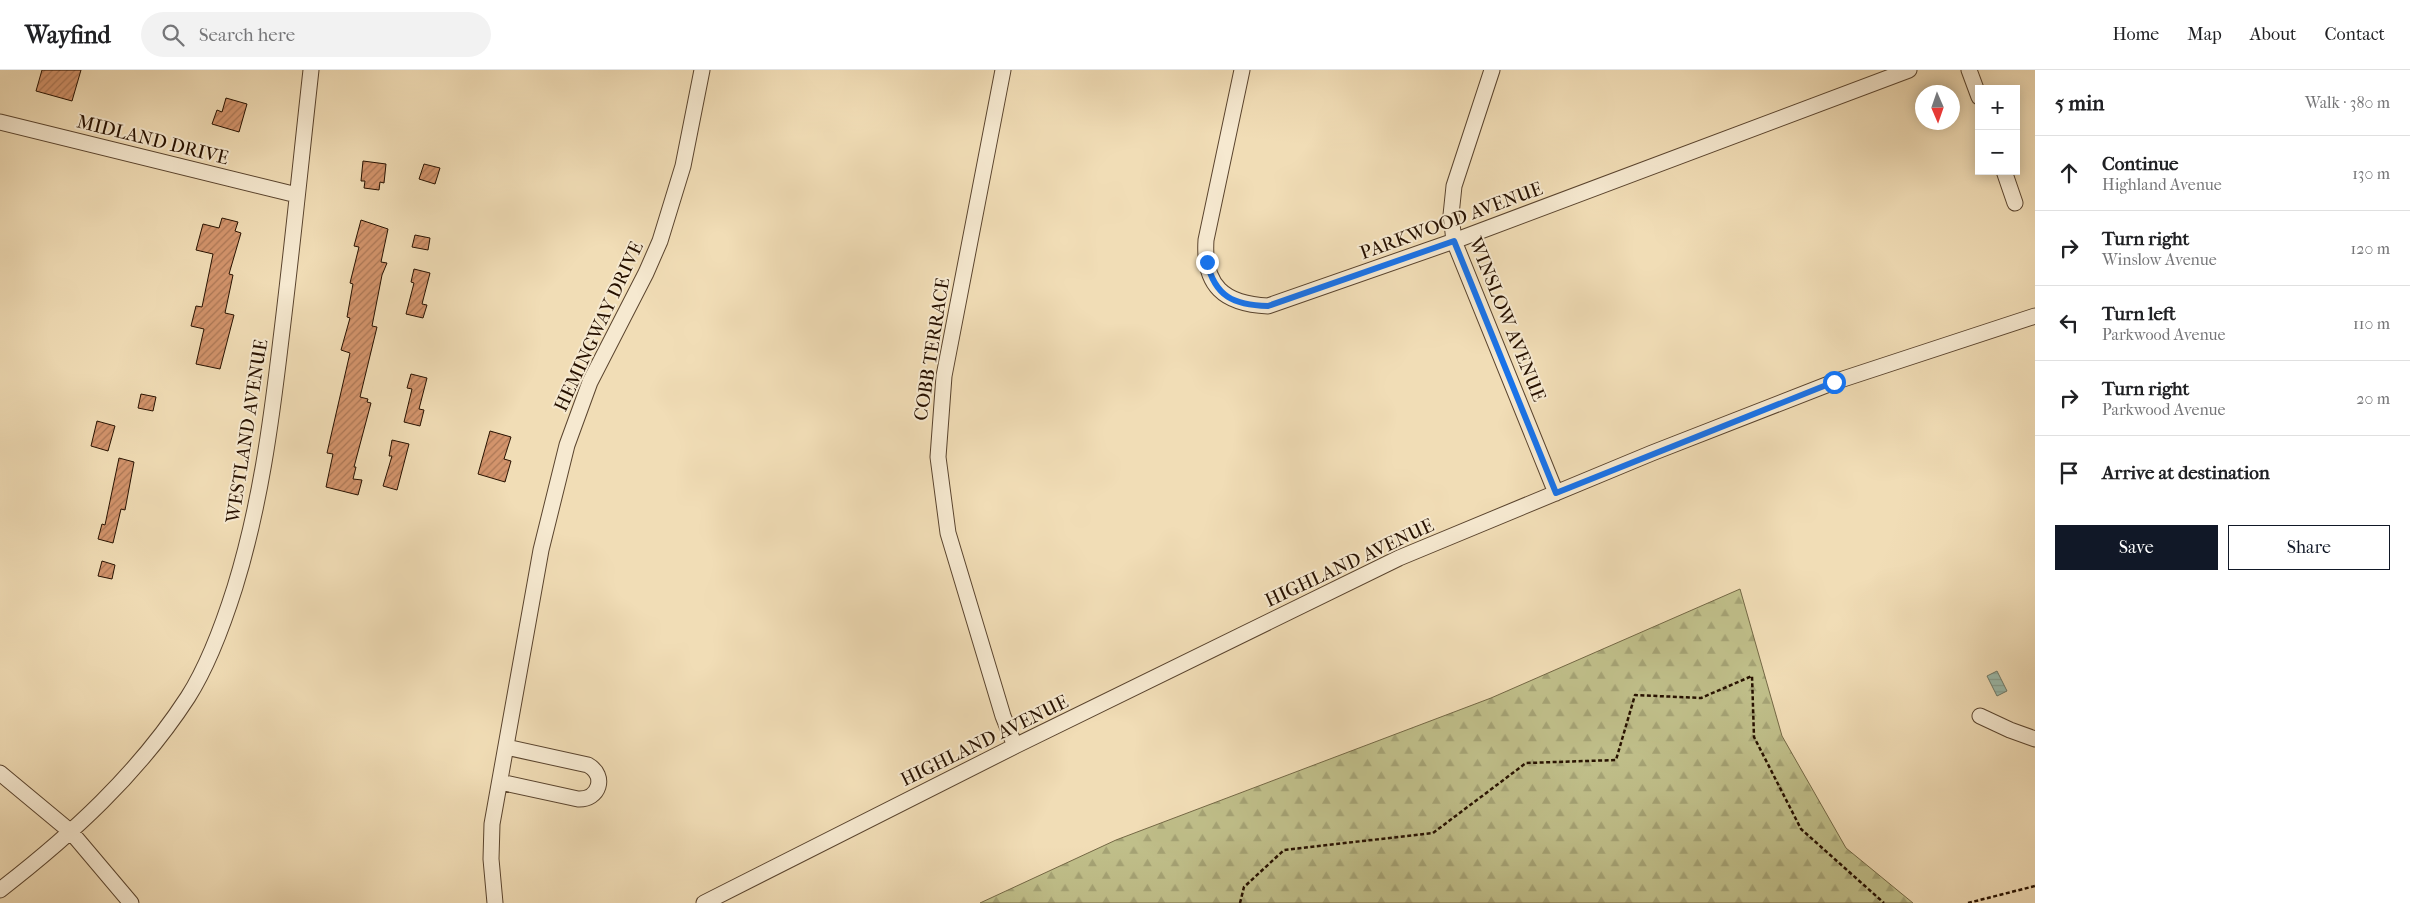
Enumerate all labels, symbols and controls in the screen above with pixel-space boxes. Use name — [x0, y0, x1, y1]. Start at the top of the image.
search box — [141, 12, 491, 57]
text: Wayfind — [25, 21, 111, 49]
icon: search — [159, 21, 187, 49]
text: Search here — [199, 24, 295, 46]
text: Home — [2112, 24, 2159, 45]
text: Map — [2187, 24, 2222, 45]
text: About — [2250, 24, 2296, 45]
text: Contact — [2324, 24, 2385, 45]
north arrow — [1915, 85, 1960, 130]
map controls — [1975, 85, 2020, 175]
button: + — [1975, 85, 2020, 130]
text: 5 min — [2055, 91, 2104, 115]
text: Walk · 380 m — [2305, 93, 2390, 112]
street label: MIDLAND DRIVE — [75, 110, 231, 170]
button: − — [1975, 130, 2020, 175]
text: Continue — [2102, 153, 2178, 175]
icon: ahead — [2055, 159, 2083, 187]
text: 130 m — [2352, 164, 2390, 183]
text: Highland Avenue — [2102, 175, 2222, 194]
street label: PARKWOOD AVENUE — [1357, 177, 1546, 264]
text: Turn right — [2102, 228, 2189, 250]
street label: WINSLOW AVENUE — [1464, 233, 1550, 405]
icon: right — [2055, 234, 2083, 262]
street label: HEMINGWAY DRIVE — [550, 238, 648, 415]
text: 120 m — [2351, 239, 2390, 258]
text: Winslow Avenue — [2102, 250, 2217, 269]
route end — [1196, 251, 1219, 274]
street label: COBB TERRACE — [910, 276, 954, 422]
text: Turn left — [2102, 303, 2176, 325]
icon: left — [2055, 309, 2083, 337]
text: 110 m — [2353, 314, 2390, 333]
text: Parkwood Avenue — [2102, 325, 2225, 344]
street label: WESTLAND AVENUE — [221, 337, 272, 526]
route start — [1823, 371, 1846, 394]
text: Turn right — [2102, 378, 2189, 400]
icon: right — [2055, 384, 2083, 412]
text: 20 m — [2356, 389, 2390, 408]
text: Parkwood Avenue — [2102, 400, 2225, 419]
icon: arrive — [2055, 459, 2083, 487]
text: Arrive at destination — [2102, 462, 2270, 484]
street label: HIGHLAND AVENUE — [1262, 514, 1438, 612]
button: Save — [2055, 525, 2218, 570]
button: Share — [2228, 525, 2390, 570]
street label: HIGHLAND AVENUE — [897, 691, 1072, 791]

